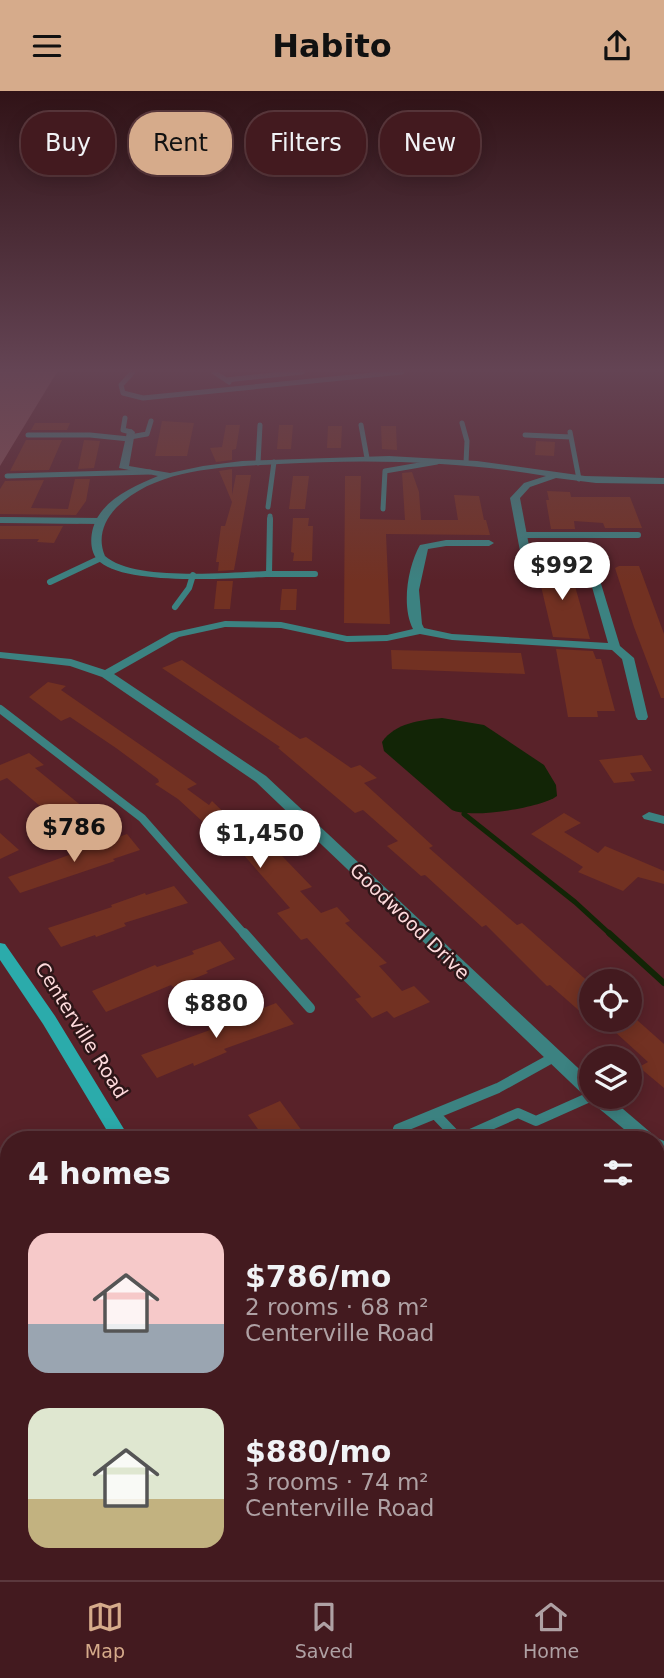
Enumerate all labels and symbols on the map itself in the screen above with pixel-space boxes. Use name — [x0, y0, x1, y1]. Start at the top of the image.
pin: $992 — [521, 543, 603, 602]
pin: $786 — [33, 805, 115, 864]
pin: $1,450 — [203, 811, 317, 870]
street label: Goodwood Drive — [346, 858, 474, 984]
street label: Centerville Road — [31, 958, 133, 1102]
pin: $880 — [175, 981, 257, 1040]

